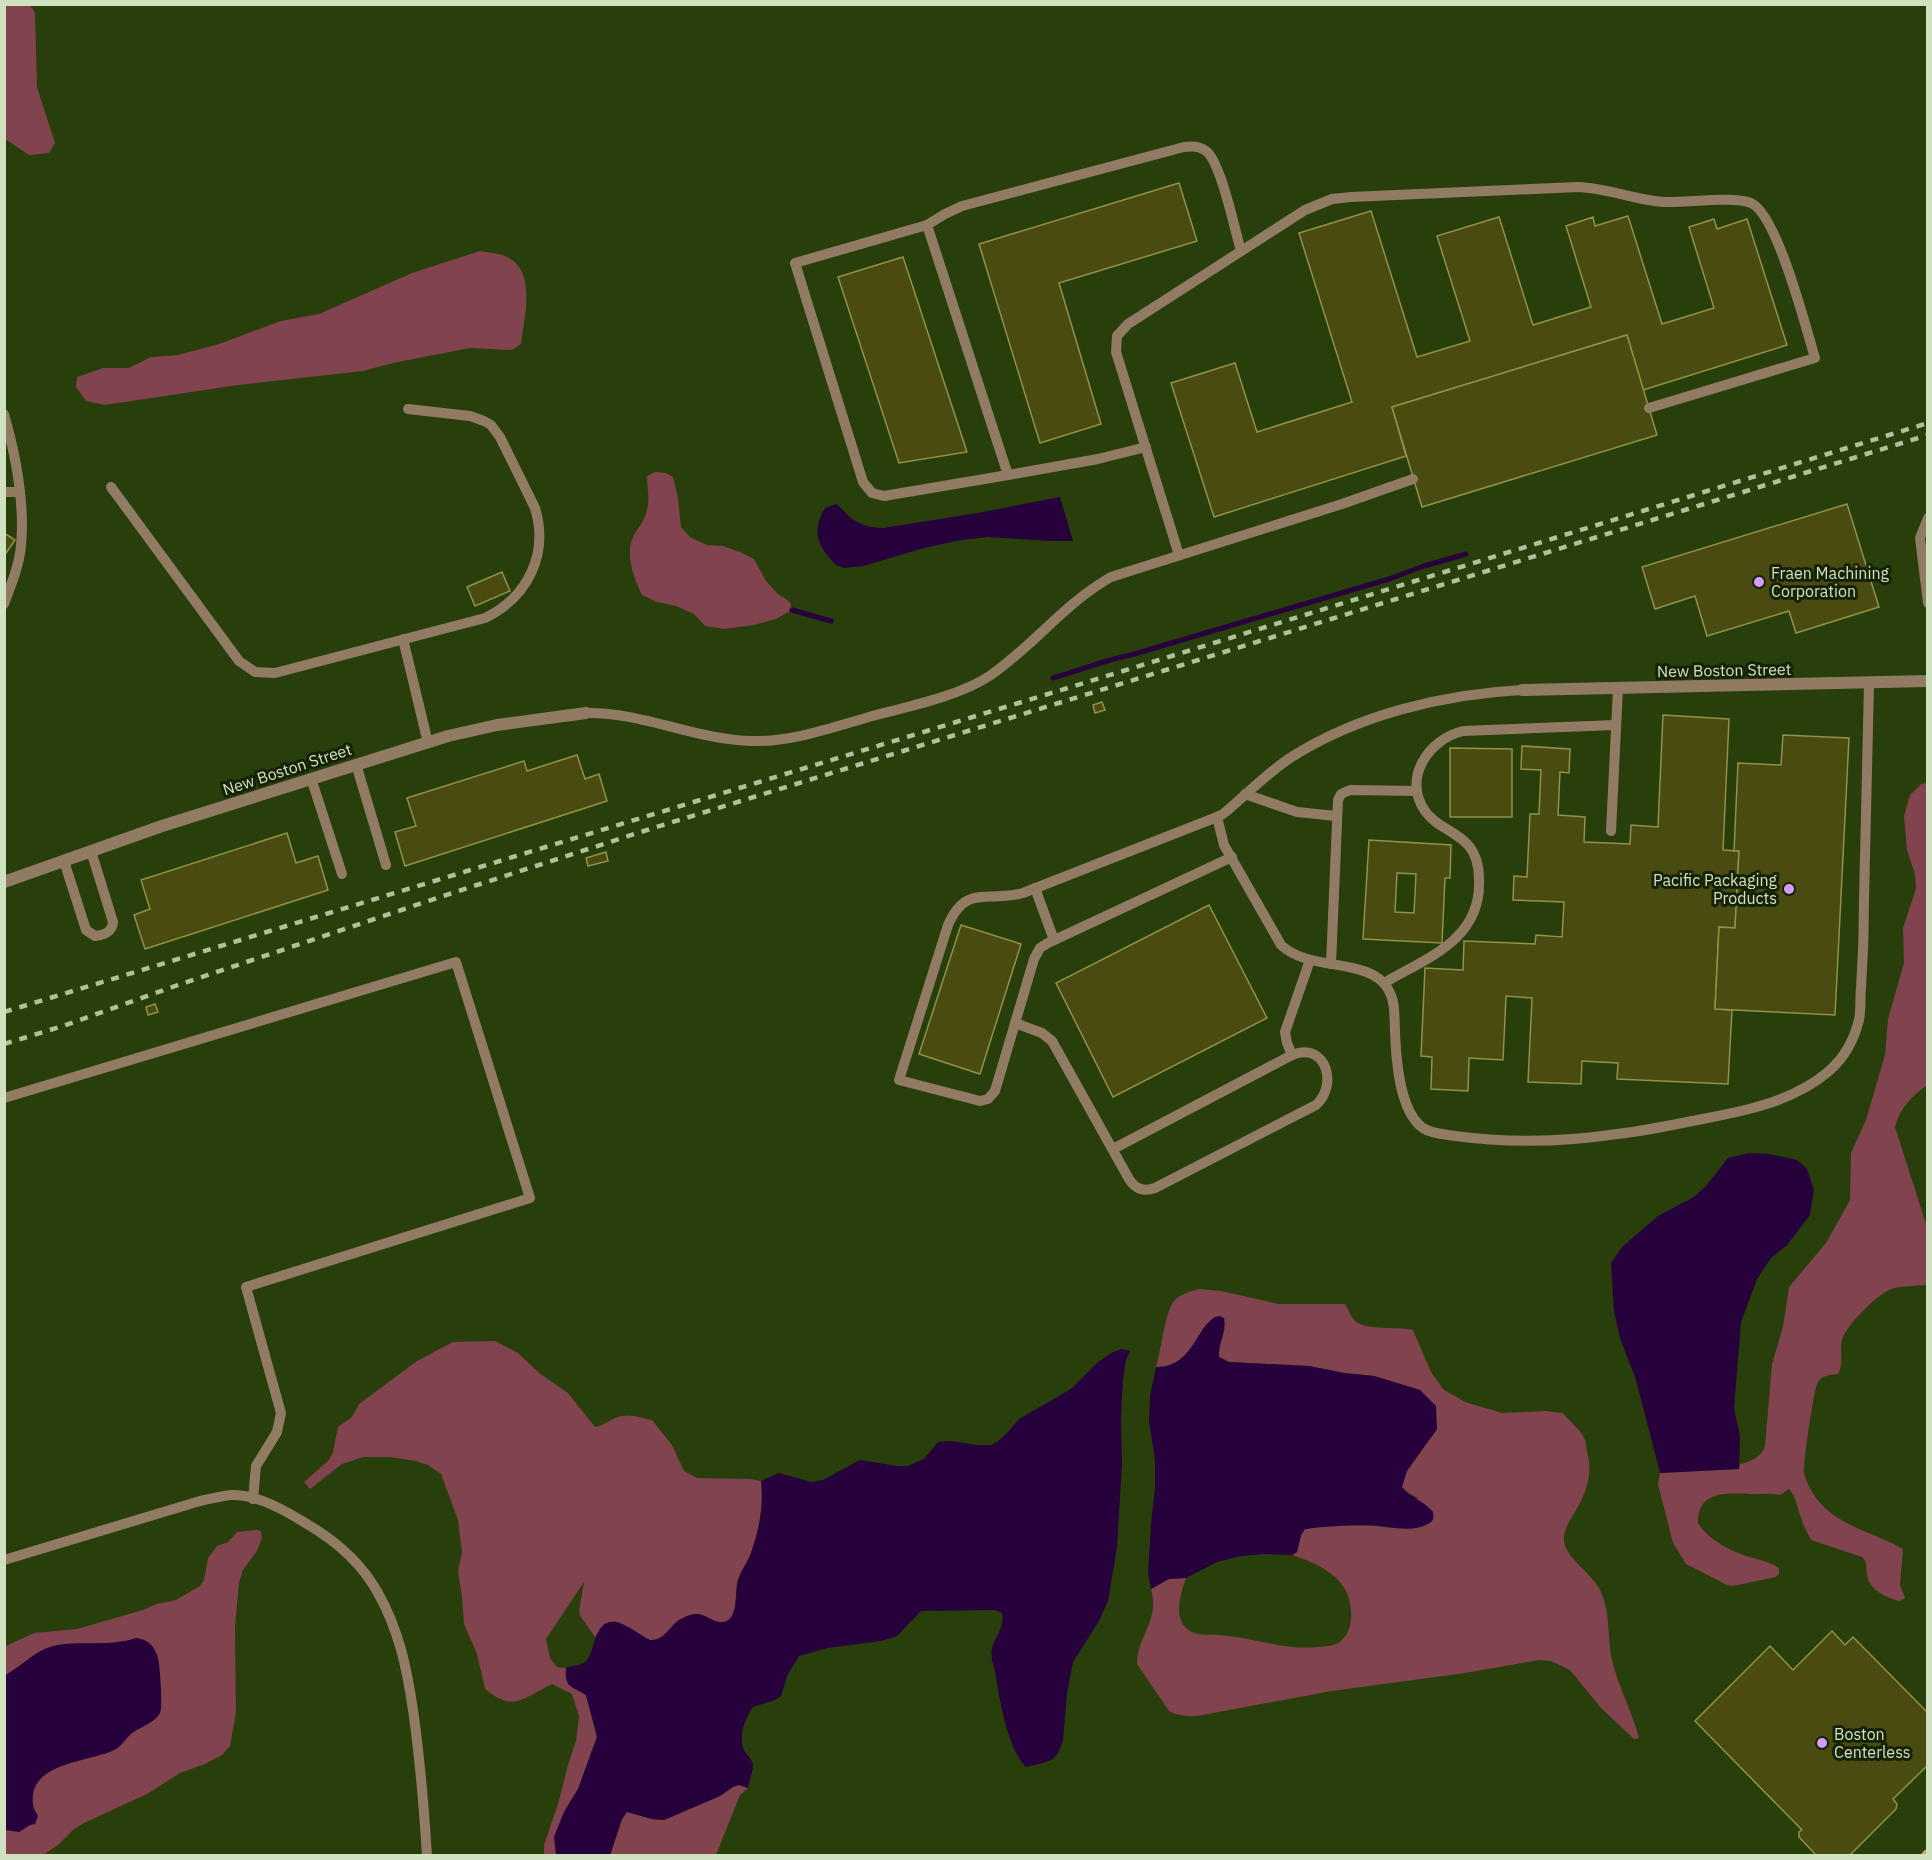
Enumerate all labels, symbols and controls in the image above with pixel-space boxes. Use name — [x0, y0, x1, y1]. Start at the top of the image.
place label: Fraen Machining Corporation — [1771, 563, 1889, 601]
marker: Fraen Machining Corporation — [1752, 575, 1766, 589]
street label: New Boston Street — [1657, 659, 1791, 681]
street label: New Boston Street — [220, 739, 354, 799]
place label: Pacific Packaging Products — [1653, 870, 1778, 908]
marker: Pacific Packaging Products — [1782, 882, 1796, 896]
place label: Boston Centerless — [1834, 1724, 1911, 1762]
marker: Boston Centerless — [1815, 1736, 1829, 1750]

